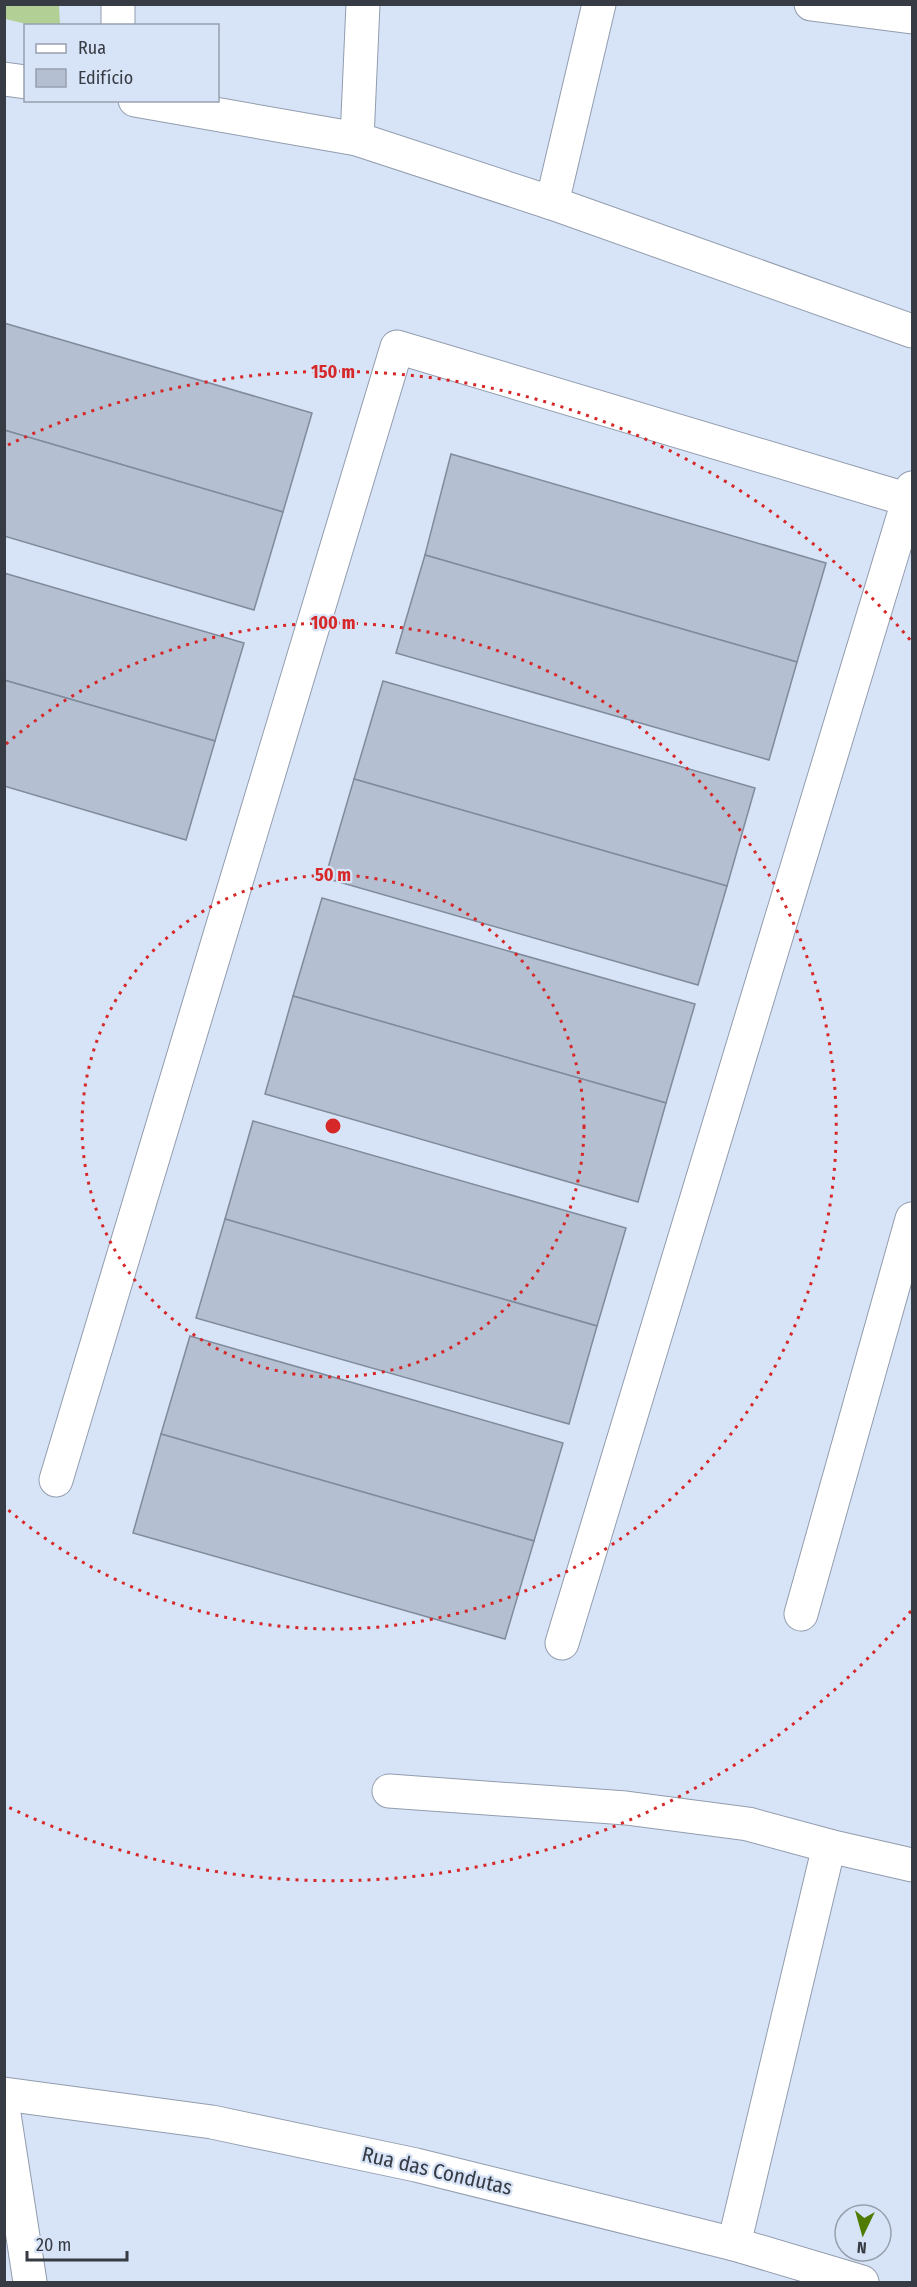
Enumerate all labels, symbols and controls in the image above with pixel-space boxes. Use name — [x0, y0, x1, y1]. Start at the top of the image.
legend — [24, 24, 219, 102]
text: Rua — [78, 37, 106, 59]
text: Edifício — [78, 67, 133, 89]
text: 150 m — [311, 361, 355, 383]
text: 100 m — [311, 612, 355, 634]
text: 50 m — [315, 864, 351, 886]
centre of rings — [323, 1116, 343, 1136]
street label: Rua das Condutas — [359, 2141, 515, 2201]
north arrow — [833, 2203, 893, 2263]
scale bar — [27, 2224, 128, 2262]
text: 20 m — [36, 2234, 71, 2256]
text: N — [856, 2238, 867, 2257]

